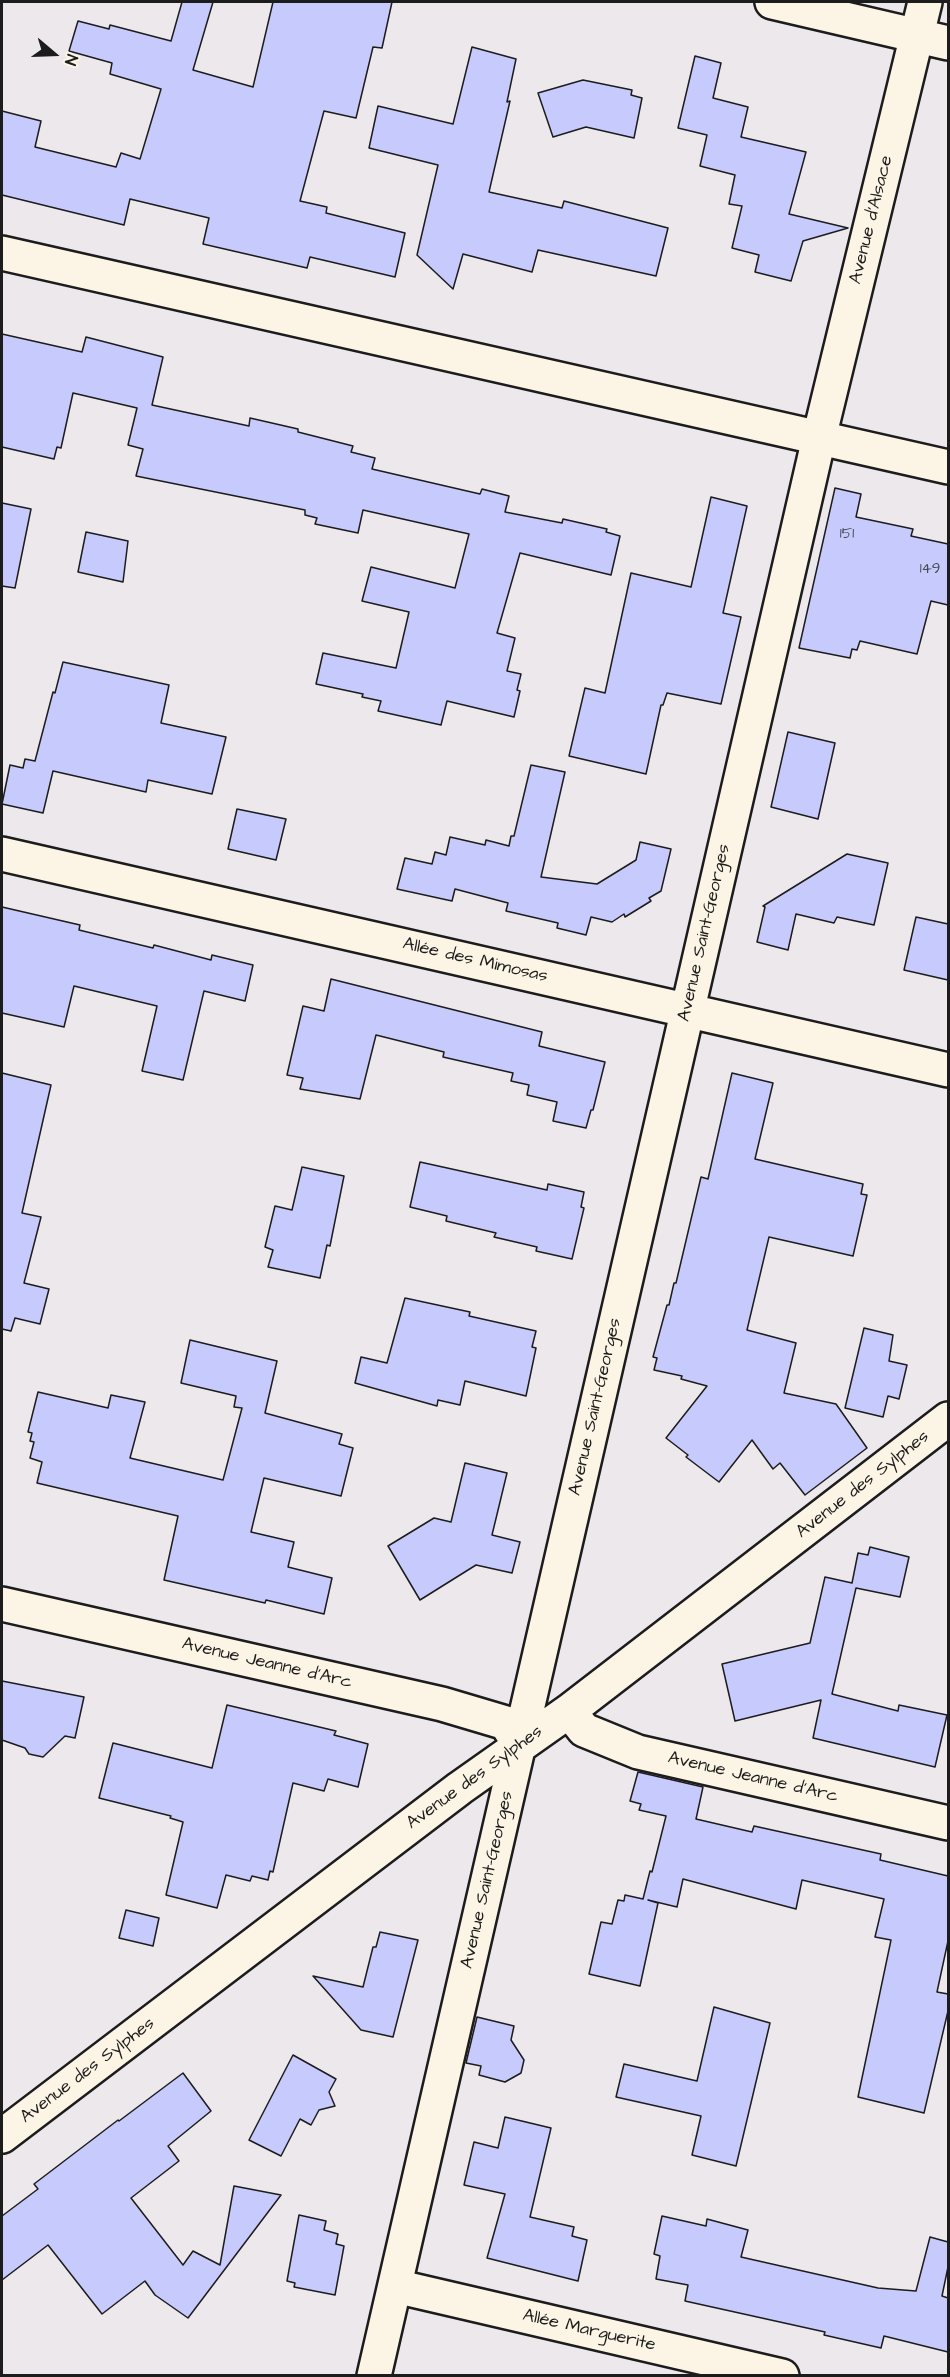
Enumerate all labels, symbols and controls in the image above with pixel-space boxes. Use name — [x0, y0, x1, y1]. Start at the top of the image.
north arrow — [24, 24, 84, 84]
text: N — [59, 52, 83, 68]
street label: Avenue d'Alsace — [846, 154, 898, 286]
house number: 151 — [840, 526, 854, 544]
house number: 149 — [920, 561, 940, 579]
street label: Avenue Saint-Georges — [674, 842, 736, 1024]
street label: Allée des Mimosas — [400, 934, 550, 988]
street label: Avenue Saint-Georges — [565, 1316, 627, 1498]
street label: Avenue des Sylphes — [792, 1426, 934, 1544]
street label: Avenue Jeanne d'Arc — [180, 1634, 354, 1694]
street label: Avenue des Sylphes — [403, 1721, 547, 1835]
street label: Avenue Jeanne d'Arc — [666, 1748, 840, 1808]
street label: Avenue Saint-Georges — [457, 1789, 519, 1971]
street label: Avenue des Sylphes — [16, 2013, 160, 2129]
street label: Allée Marguerite — [520, 2305, 658, 2357]

